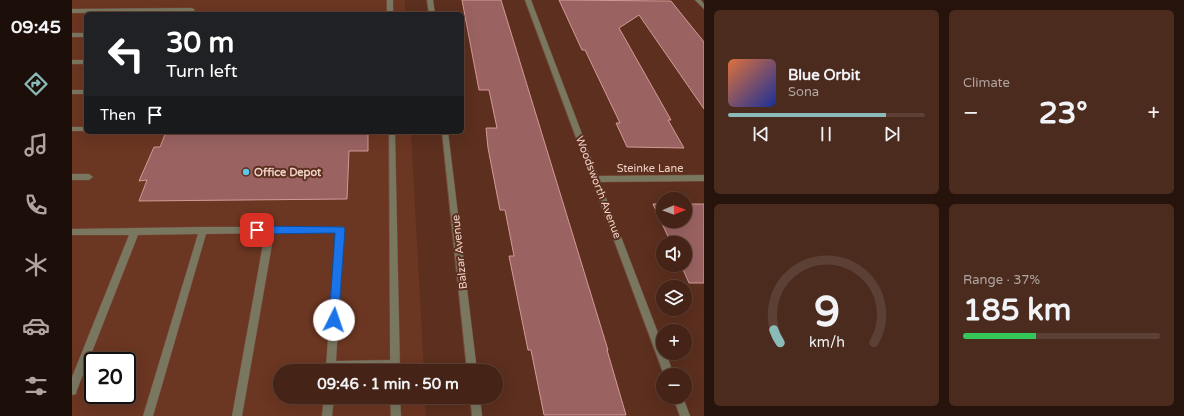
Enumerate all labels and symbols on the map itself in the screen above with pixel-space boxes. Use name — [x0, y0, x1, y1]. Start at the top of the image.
street label: Woodsworth Avenue — [573, 134, 624, 240]
street label: Steinke Lane — [617, 162, 683, 175]
place label: Office Depot — [254, 166, 322, 180]
marker: Office Depot — [241, 167, 251, 177]
north arrow — [656, 192, 692, 228]
pin — [240, 213, 274, 247]
street label: Balzar Avenue — [449, 214, 470, 290]
position arrow — [313, 299, 355, 341]
speed limit sign: 20 — [84, 352, 136, 404]

